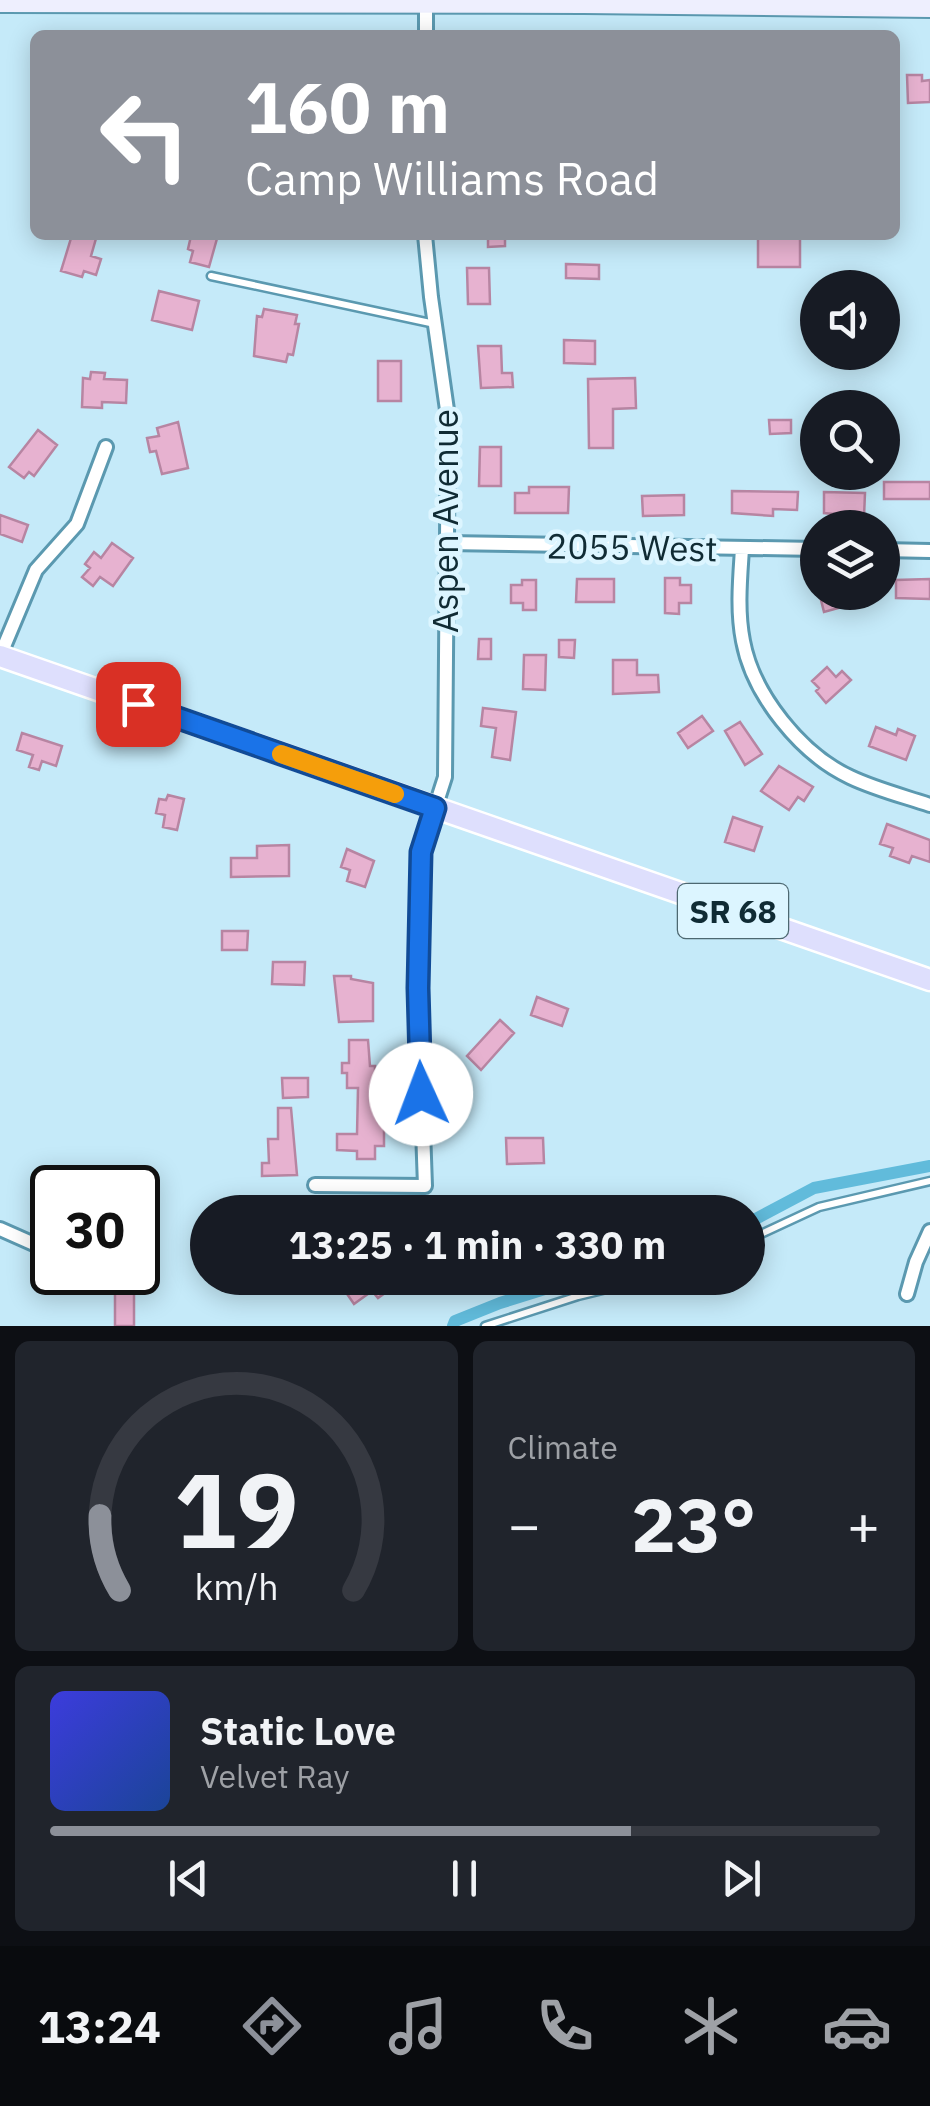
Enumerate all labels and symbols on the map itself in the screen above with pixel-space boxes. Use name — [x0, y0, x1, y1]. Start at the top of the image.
street label: Aspen Avenue — [422, 409, 468, 633]
street label: 2055 West — [546, 523, 718, 571]
pin — [96, 662, 181, 747]
road number: SR 68 — [678, 884, 788, 938]
position arrow — [369, 1042, 473, 1146]
speed limit sign: 30 — [30, 1165, 160, 1295]

